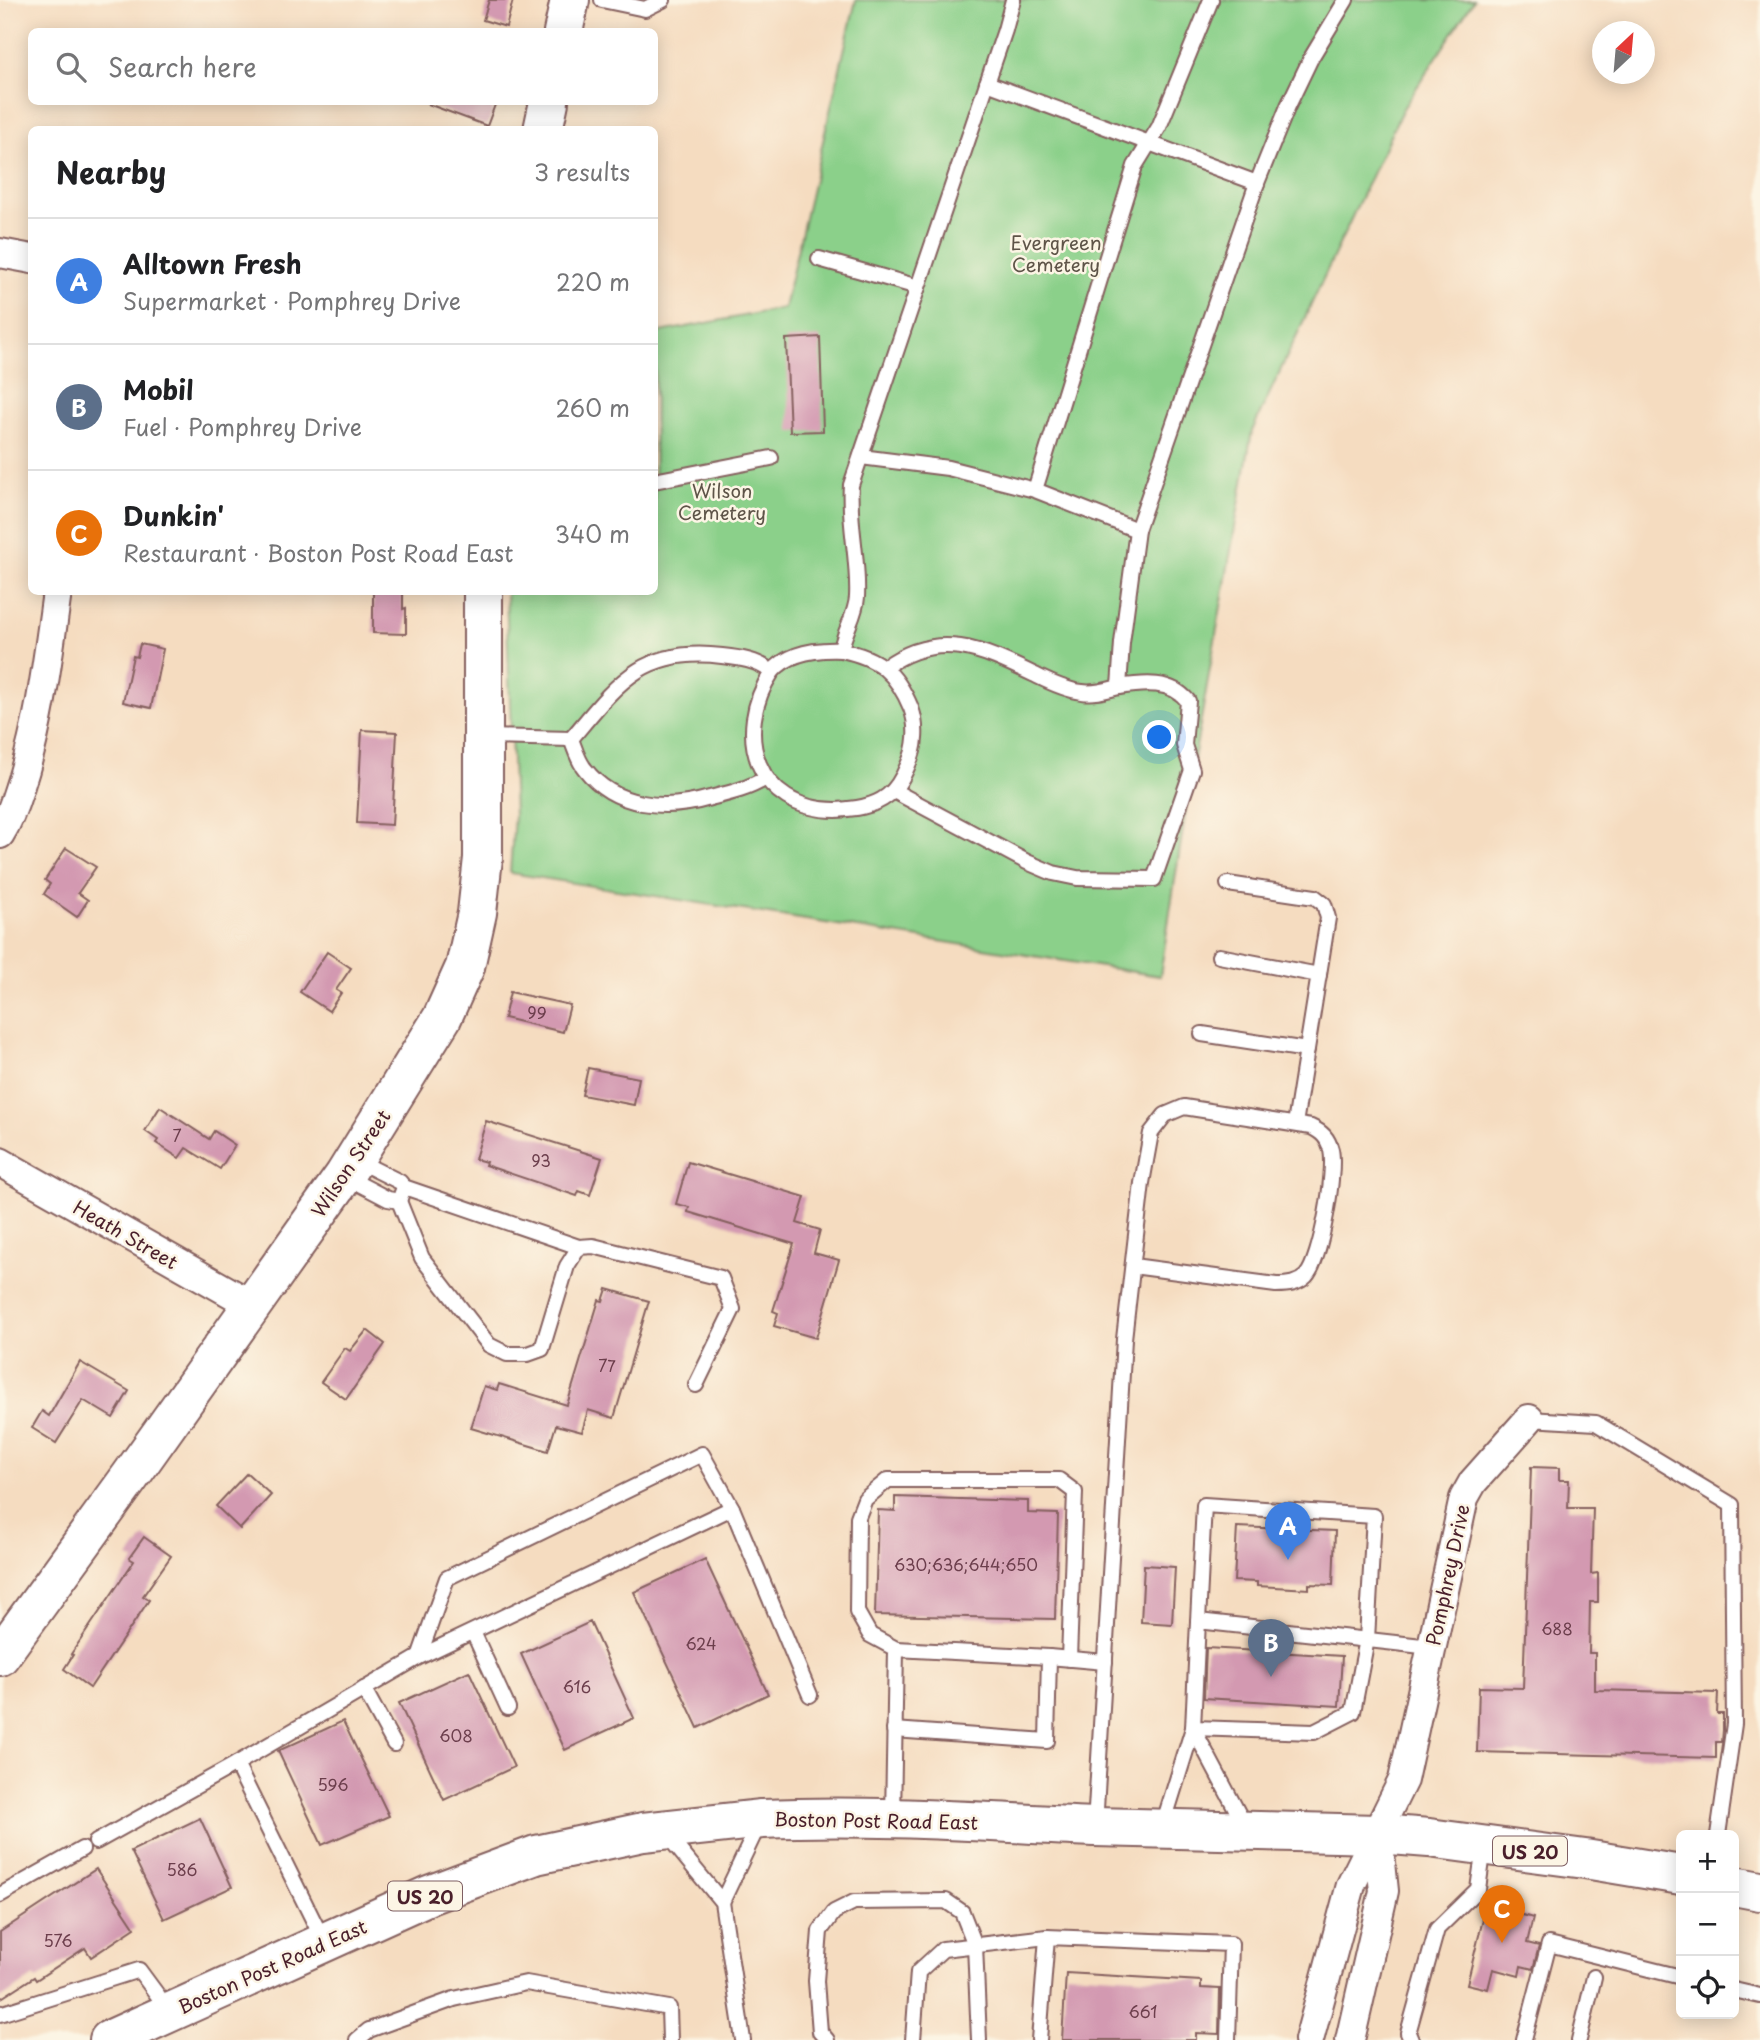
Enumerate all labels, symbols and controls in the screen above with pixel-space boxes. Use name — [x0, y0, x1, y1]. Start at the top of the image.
north arrow — [1592, 21, 1655, 84]
search box — [28, 28, 658, 105]
text: Search here — [108, 47, 257, 86]
icon: search — [52, 48, 90, 86]
text: Nearby — [56, 149, 166, 194]
text: 3 results — [534, 154, 630, 189]
park label: Evergreen Cemetery — [1010, 228, 1102, 278]
text: Alltown Fresh — [123, 244, 302, 283]
text: A — [70, 264, 88, 299]
text: 220 m — [556, 264, 630, 299]
text: Supermarket · Pomphrey Drive — [123, 283, 461, 318]
text: Mobil — [123, 370, 193, 409]
text: B — [71, 390, 87, 425]
text: 260 m — [555, 390, 630, 425]
text: Fuel · Pomphrey Drive — [123, 409, 362, 444]
park label: Wilson Cemetery — [678, 476, 766, 526]
text: Dunkin' — [123, 496, 224, 535]
text: C — [70, 516, 88, 551]
text: 340 m — [555, 516, 630, 551]
text: Restaurant · Boston Post Road East — [123, 535, 514, 570]
your location — [1142, 720, 1176, 754]
house number: 99 — [527, 1000, 547, 1024]
street label: Wilson Street — [304, 1103, 397, 1222]
house number: 7 — [172, 1123, 182, 1147]
house number: 93 — [531, 1148, 551, 1172]
street label: Heath Street — [68, 1193, 184, 1275]
house number: 77 — [598, 1353, 616, 1377]
pin: A — [1265, 1502, 1311, 1560]
street label: Pomphrey Drive — [1418, 1502, 1476, 1648]
house number: 630;636;644;650 — [894, 1552, 1038, 1576]
house number: 688 — [1541, 1616, 1573, 1640]
pin: B — [1248, 1619, 1294, 1677]
house number: 624 — [685, 1631, 717, 1655]
house number: 616 — [563, 1674, 591, 1698]
house number: 608 — [439, 1723, 473, 1747]
house number: 596 — [318, 1772, 348, 1796]
street label: Boston Post Road East — [774, 1804, 979, 1836]
map controls — [1676, 1830, 1739, 2019]
button: + — [1676, 1830, 1739, 1893]
road number: US 20 — [1493, 1837, 1567, 1866]
house number: 586 — [166, 1857, 198, 1881]
road number: US 20 — [388, 1882, 462, 1910]
pin: C — [1479, 1885, 1525, 1943]
button: − — [1676, 1893, 1739, 1956]
street label: Boston Post Road East — [173, 1912, 371, 2020]
house number: 576 — [43, 1928, 73, 1952]
button: locate — [1676, 1956, 1739, 2019]
house number: 661 — [1129, 1999, 1157, 2023]

